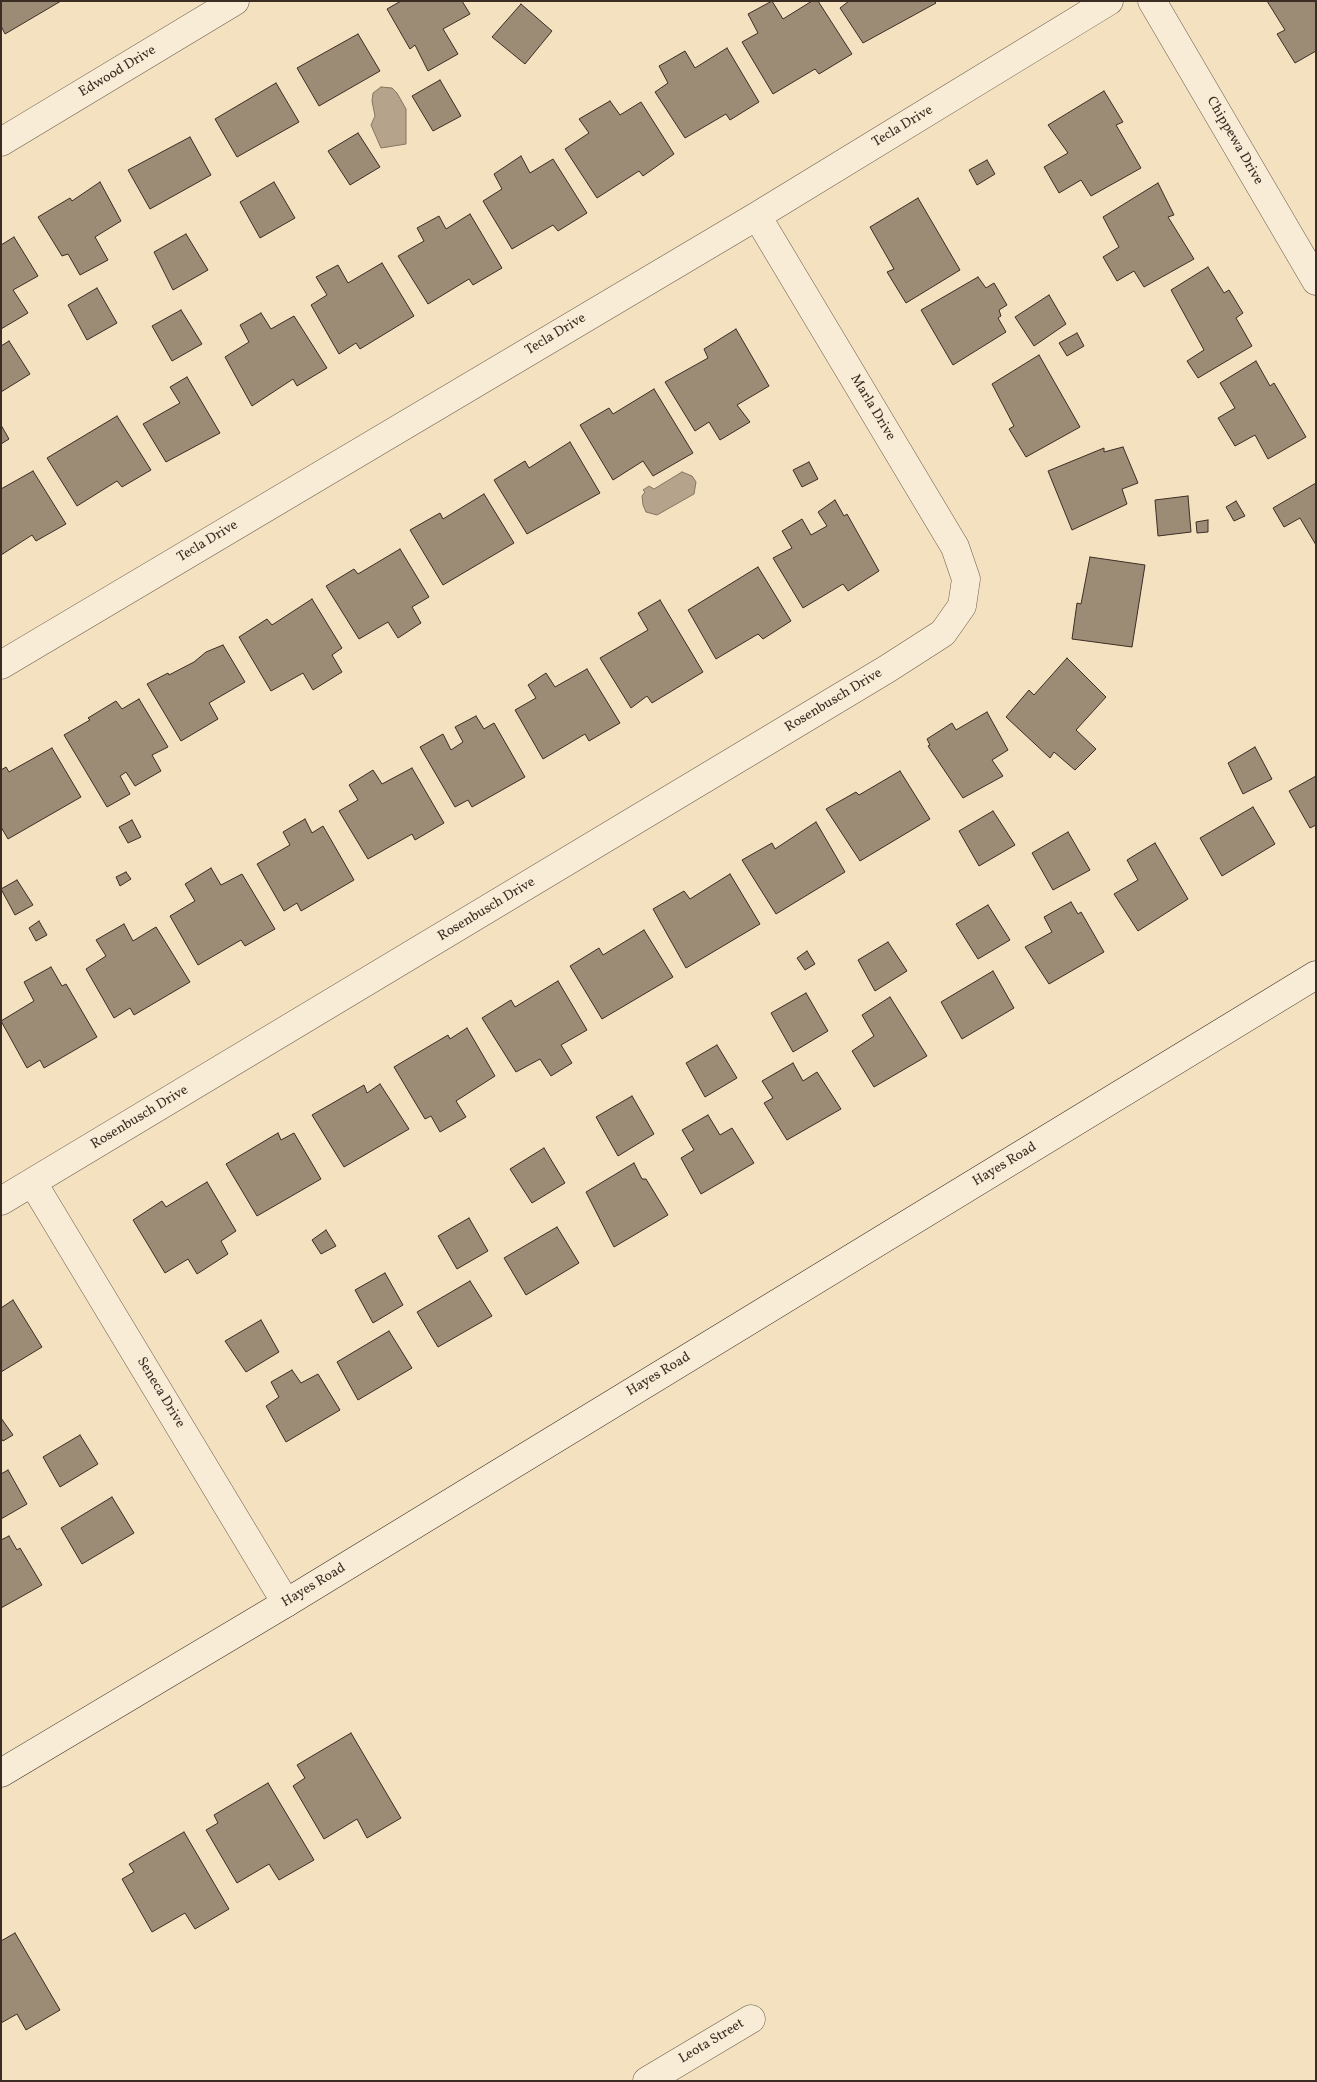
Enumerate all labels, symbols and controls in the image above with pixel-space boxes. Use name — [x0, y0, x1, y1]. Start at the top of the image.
street label: Edwood Drive — [76, 42, 160, 102]
street label: Chippewa Drive — [1202, 94, 1266, 188]
street label: Tecla Drive — [870, 102, 936, 152]
street label: Tecla Drive — [523, 310, 589, 360]
street label: Marla Drive — [846, 372, 898, 444]
street label: Tecla Drive — [175, 517, 241, 567]
street label: Rosenbusch Drive — [782, 665, 886, 737]
street label: Rosenbusch Drive — [435, 874, 539, 946]
street label: Rosenbusch Drive — [88, 1082, 192, 1154]
street label: Hayes Road — [970, 1139, 1040, 1191]
street label: Hayes Road — [624, 1349, 694, 1401]
street label: Seneca Drive — [132, 1355, 188, 1431]
street label: Hayes Road — [279, 1560, 349, 1612]
street label: Leota Street — [676, 2016, 748, 2068]

